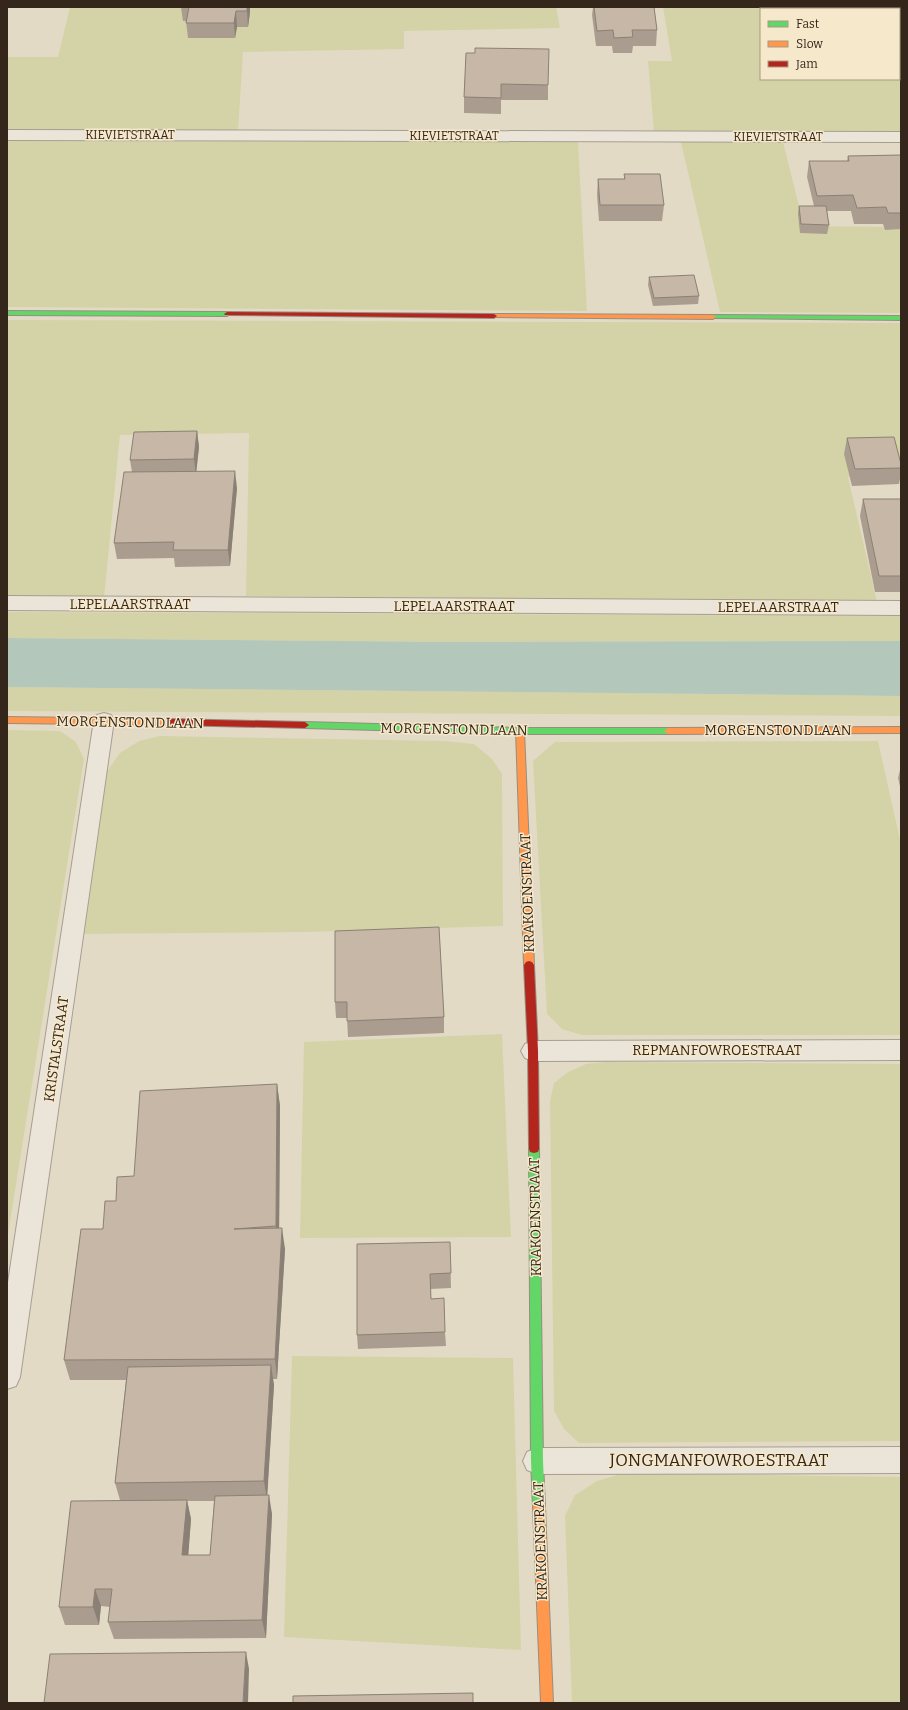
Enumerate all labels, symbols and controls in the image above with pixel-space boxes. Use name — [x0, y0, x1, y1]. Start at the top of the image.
legend — [760, 8, 900, 80]
text: Fast — [796, 17, 820, 31]
text: Slow — [796, 37, 823, 51]
text: Jam — [795, 57, 818, 71]
street label: KIEVIETSTRAAT — [85, 128, 175, 142]
street label: KIEVIETSTRAAT — [409, 129, 499, 143]
street label: KIEVIETSTRAAT — [733, 130, 823, 144]
street label: LEPELAARSTRAAT — [69, 596, 191, 613]
street label: LEPELAARSTRAAT — [393, 598, 515, 615]
street label: LEPELAARSTRAAT — [717, 599, 839, 616]
street label: MORGENSTONDLAAN — [56, 713, 204, 732]
street label: MORGENSTONDLAAN — [380, 720, 528, 739]
street label: MORGENSTONDLAAN — [704, 722, 852, 739]
street label: KRAKOENSTRAAT — [517, 833, 538, 953]
street label: KRISTALSTRAAT — [41, 995, 72, 1103]
street label: REPMANFOWROESTRAAT — [632, 1042, 802, 1059]
street label: KRAKOENSTRAAT — [526, 1157, 545, 1277]
street label: JONGMANFOWROESTRAAT — [609, 1450, 829, 1471]
street label: KRAKOENSTRAAT — [530, 1481, 551, 1601]

